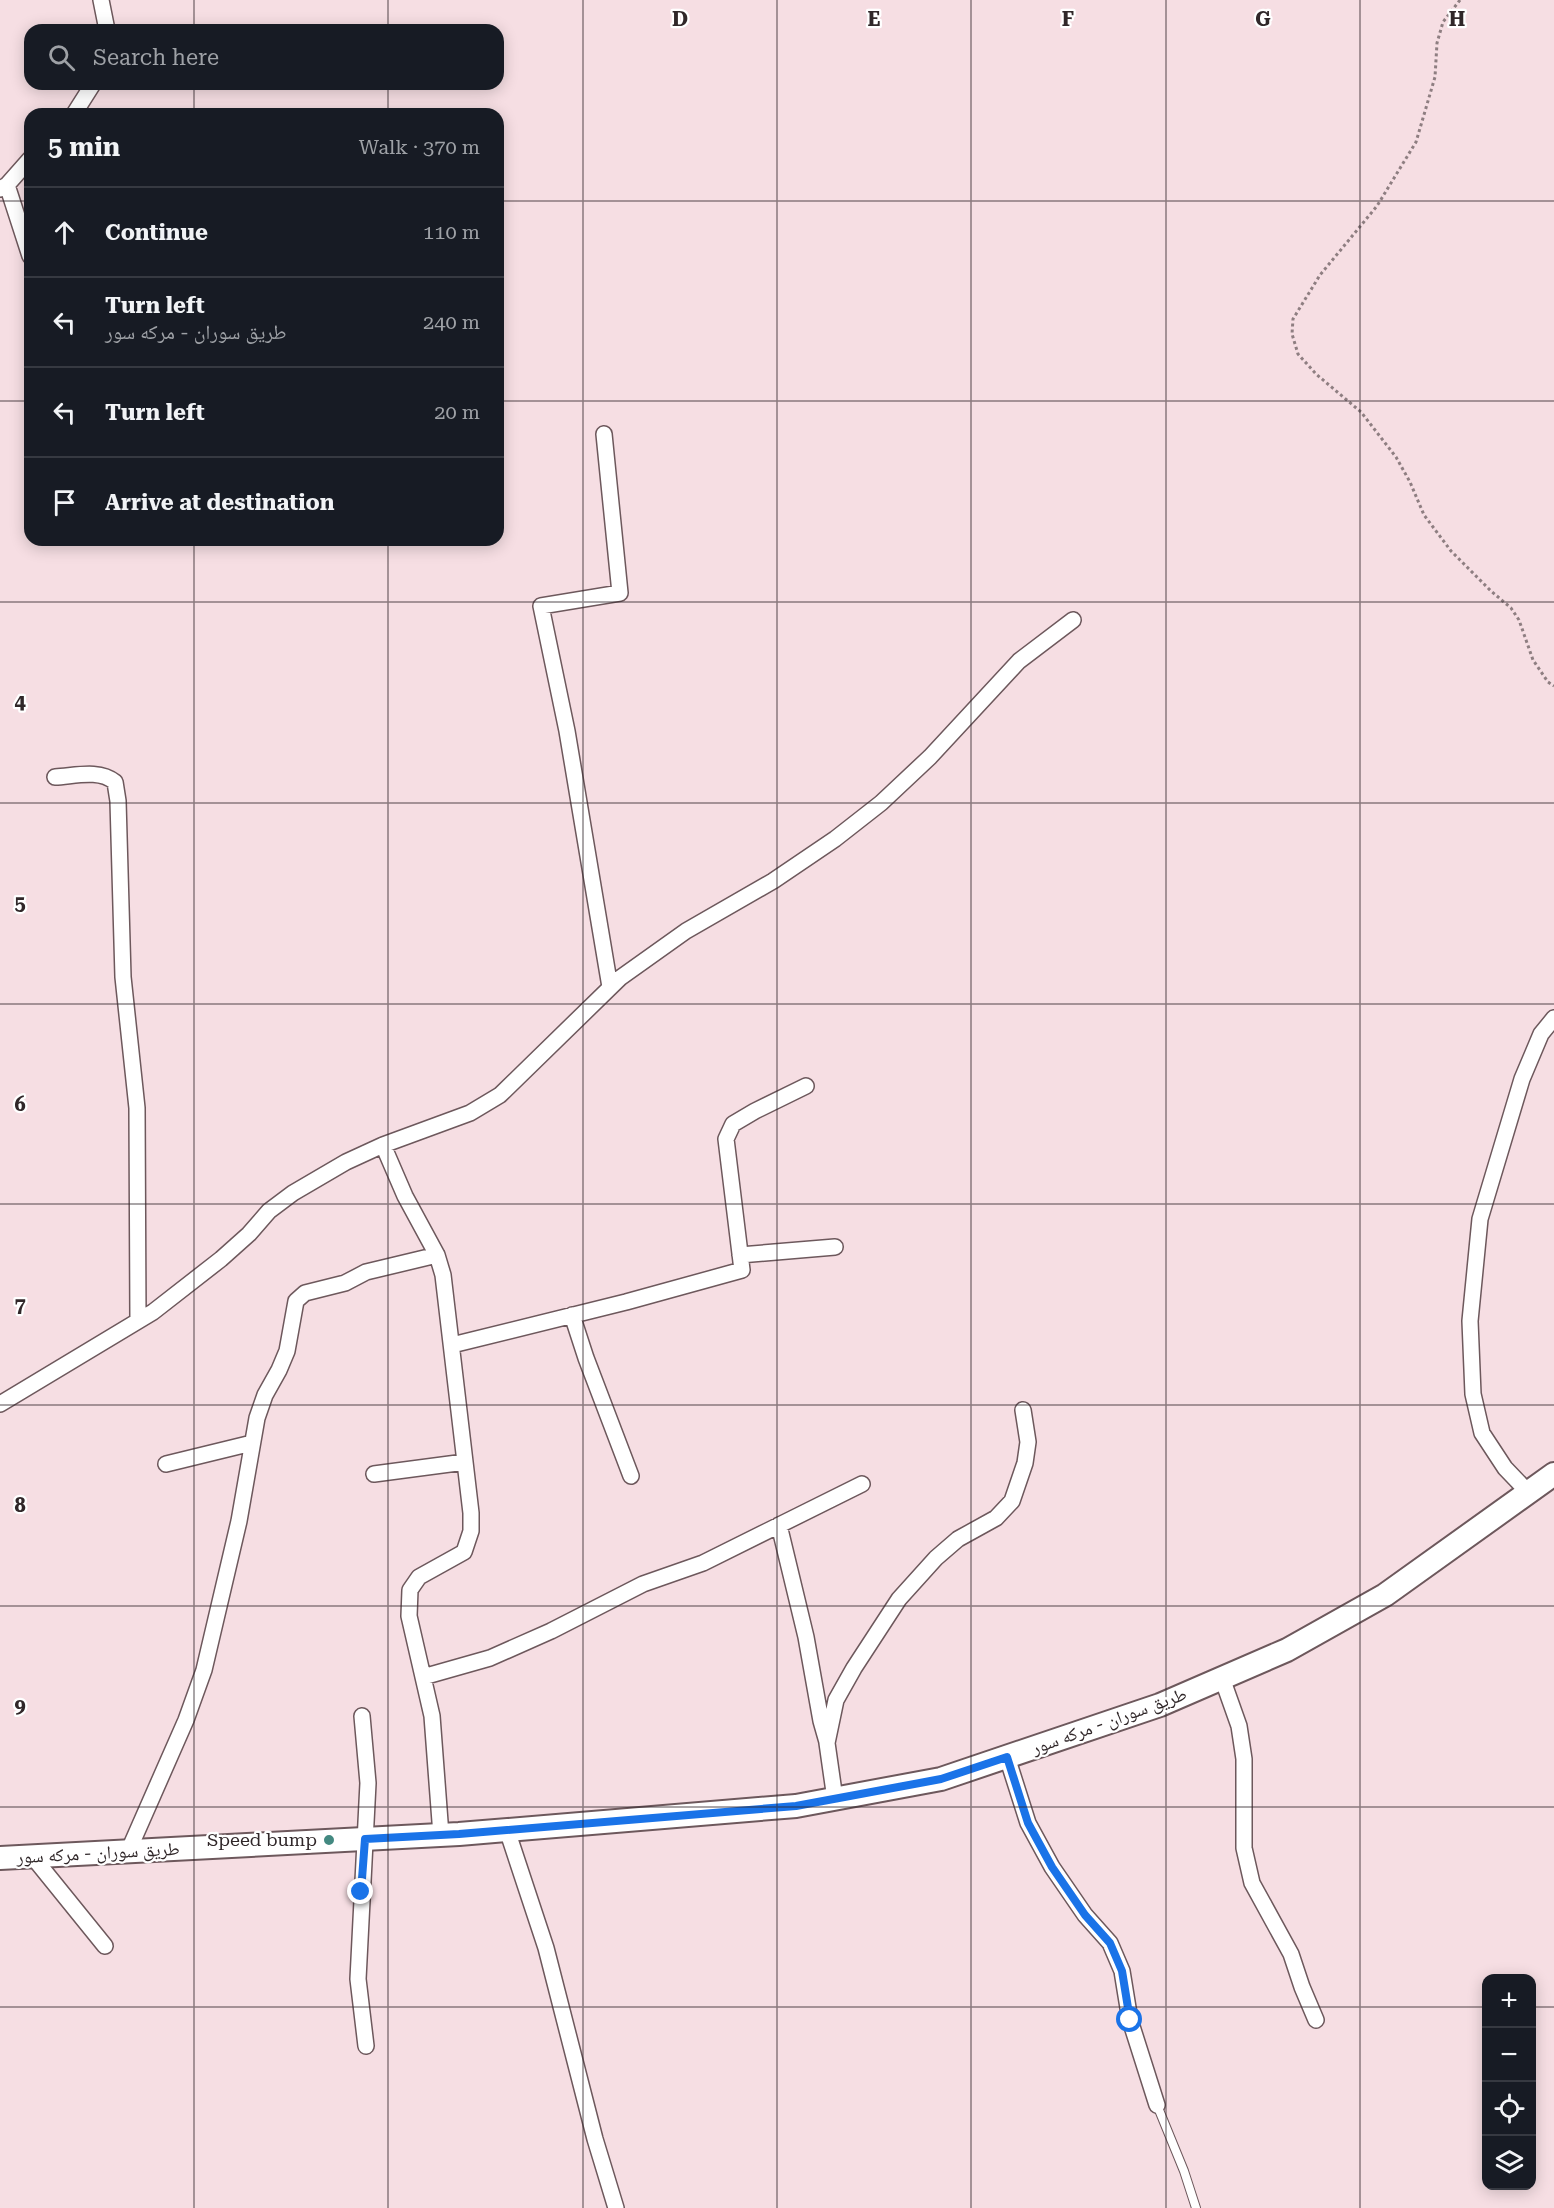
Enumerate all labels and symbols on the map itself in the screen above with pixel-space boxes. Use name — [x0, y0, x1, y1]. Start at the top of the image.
text: D — [672, 7, 688, 31]
text: E — [868, 7, 881, 31]
text: F — [1062, 7, 1074, 31]
text: G — [1255, 7, 1271, 31]
text: H — [1449, 7, 1465, 31]
text: 4 — [14, 690, 26, 714]
text: 5 — [14, 891, 26, 915]
text: 6 — [14, 1092, 26, 1116]
text: 7 — [14, 1293, 26, 1317]
text: 8 — [14, 1493, 26, 1517]
street label: طريق سوران - مركه سور — [1028, 1683, 1190, 1760]
text: 9 — [14, 1694, 26, 1718]
place label: Speed bump — [207, 1829, 317, 1850]
marker: Speed bump — [322, 1833, 336, 1847]
street label: طريق سوران - مركه سور — [15, 1838, 180, 1868]
route end — [347, 1878, 373, 1904]
route start — [1116, 2006, 1142, 2032]

